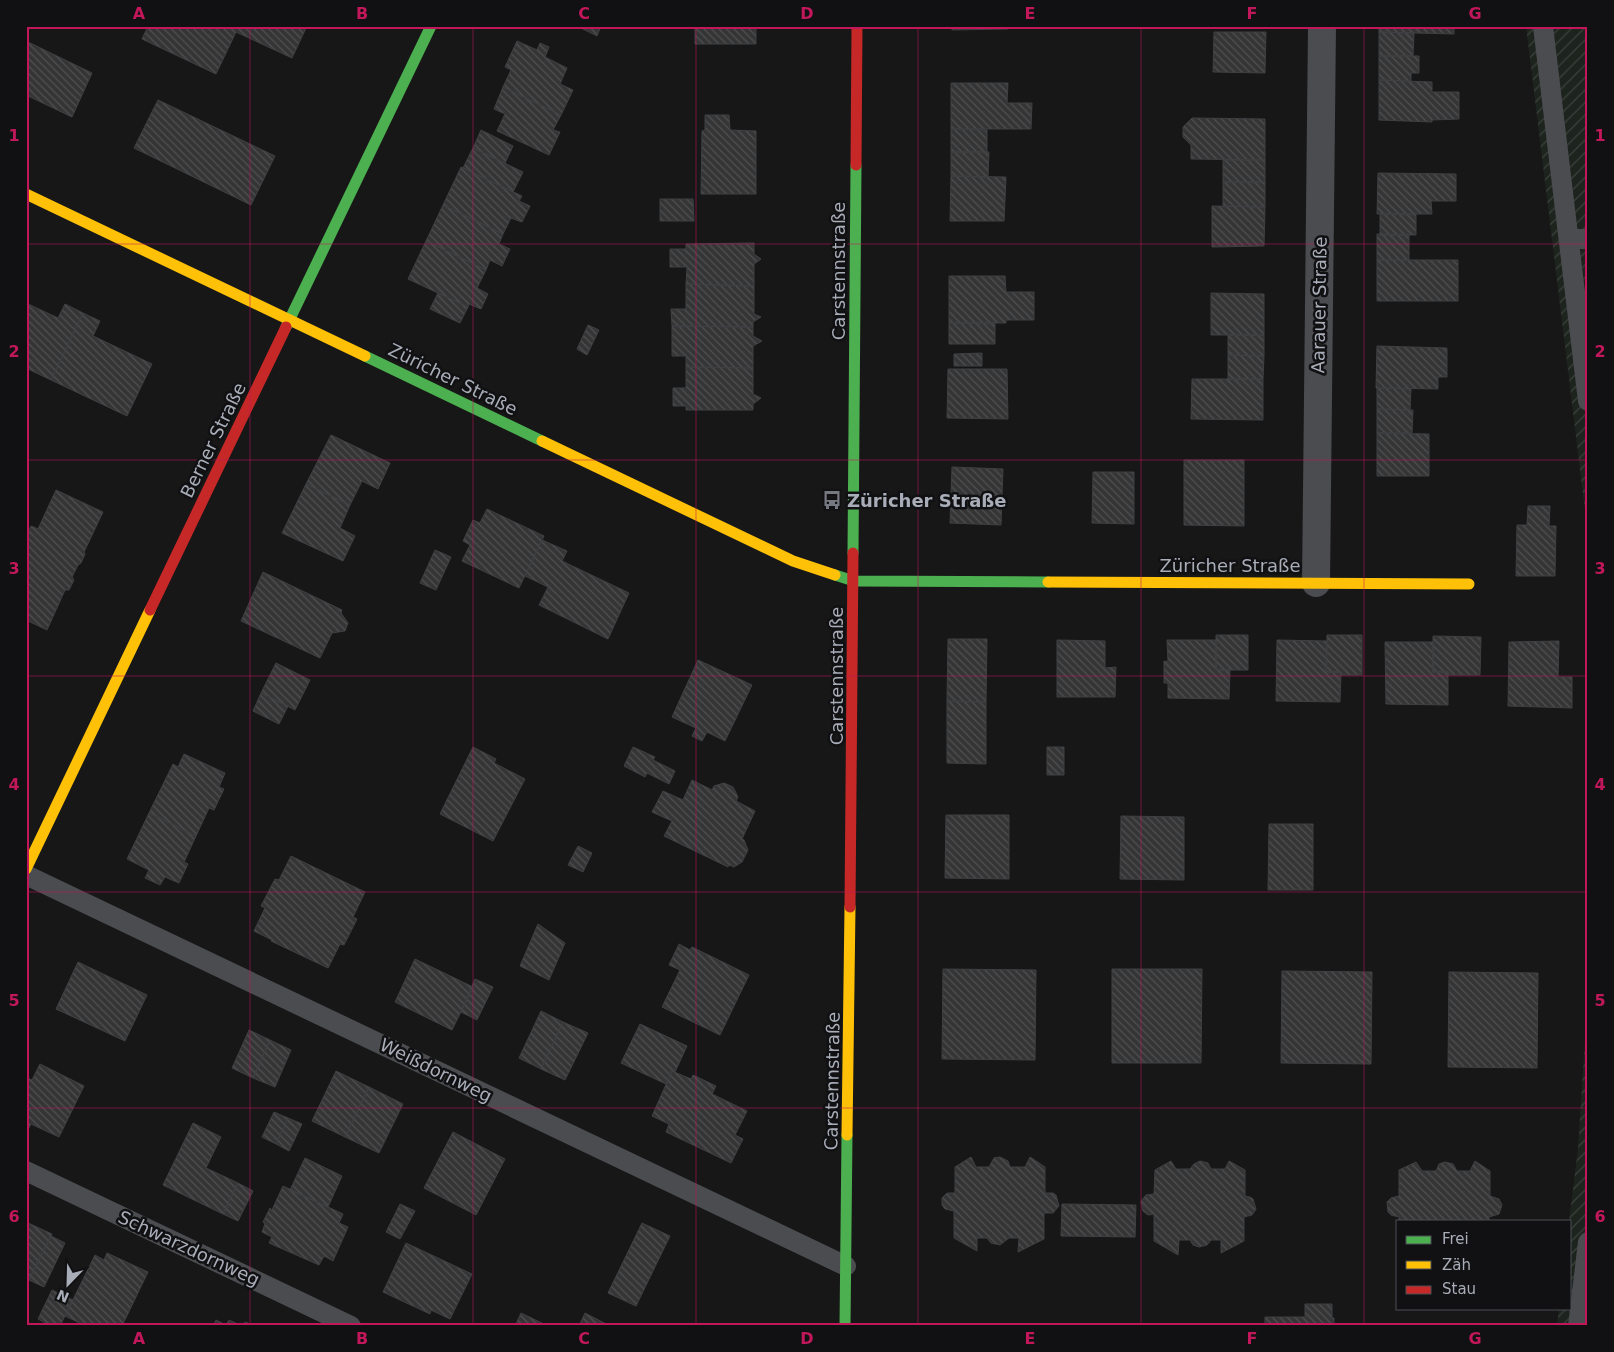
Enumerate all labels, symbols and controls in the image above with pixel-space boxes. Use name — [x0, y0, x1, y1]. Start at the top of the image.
text: A — [133, 4, 146, 23]
text: B — [356, 4, 368, 23]
text: C — [578, 4, 590, 23]
text: D — [800, 4, 814, 23]
text: E — [1025, 4, 1035, 23]
text: F — [1247, 4, 1257, 23]
text: G — [1468, 4, 1482, 23]
text: 1 — [8, 126, 20, 145]
text: 1 — [1594, 126, 1606, 145]
street label: Carstennstraße — [828, 202, 849, 340]
street label: Aarauer Straße — [1307, 236, 1331, 374]
street label: Züricher Straße — [385, 339, 521, 419]
text: 2 — [8, 342, 20, 361]
text: 2 — [1594, 342, 1606, 361]
street label: Berner Straße — [176, 379, 250, 501]
bus stop icon: Züricher Straße — [821, 489, 843, 511]
place label: Züricher Straße — [847, 490, 1007, 511]
street label: Züricher Straße — [1160, 555, 1300, 576]
text: 3 — [8, 559, 20, 578]
text: 3 — [1594, 559, 1606, 578]
street label: Carstennstraße — [826, 607, 847, 745]
text: 4 — [8, 775, 20, 794]
text: 4 — [1594, 775, 1606, 794]
text: 5 — [8, 991, 20, 1010]
text: 5 — [1594, 991, 1606, 1010]
street label: Carstennstraße — [820, 1012, 844, 1150]
street label: Weißdornweg — [376, 1034, 496, 1106]
street label: Schwarzdornweg — [115, 1206, 263, 1290]
text: 6 — [8, 1207, 20, 1226]
text: 6 — [1594, 1207, 1606, 1226]
legend — [1396, 1220, 1572, 1310]
text: Frei — [1442, 1230, 1469, 1248]
text: Zäh — [1442, 1256, 1471, 1274]
north arrow — [42, 1260, 92, 1310]
text: Stau — [1442, 1280, 1476, 1298]
text: N — [54, 1286, 71, 1306]
text: A — [133, 1329, 146, 1348]
text: B — [356, 1329, 368, 1348]
text: C — [578, 1329, 590, 1348]
text: D — [800, 1329, 814, 1348]
text: E — [1025, 1329, 1035, 1348]
text: F — [1247, 1329, 1257, 1348]
text: G — [1468, 1329, 1482, 1348]

